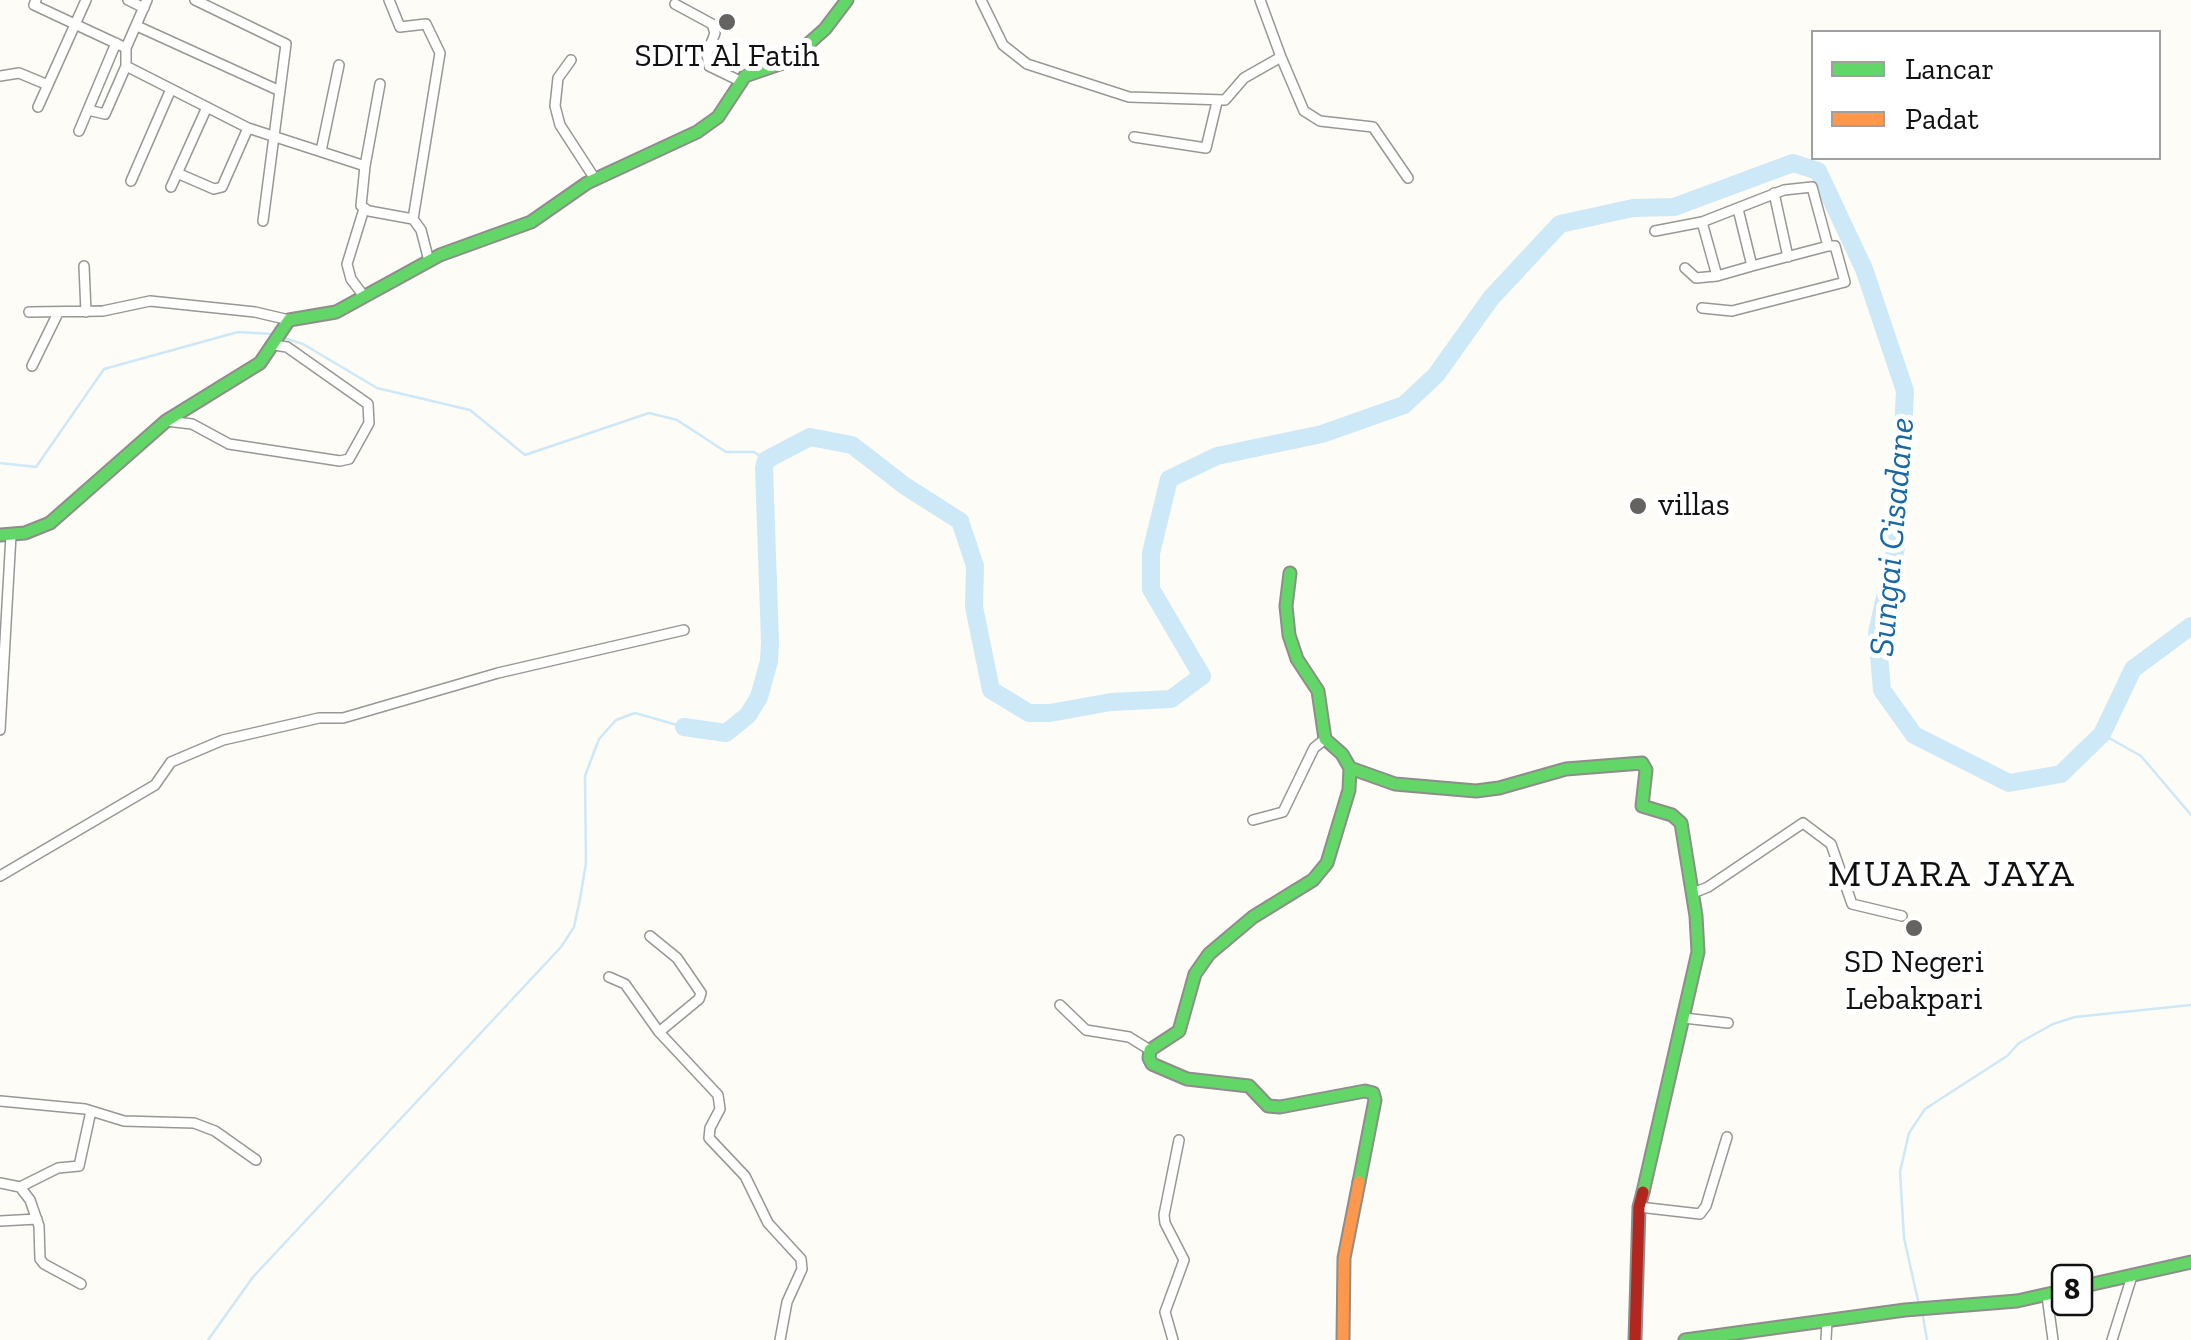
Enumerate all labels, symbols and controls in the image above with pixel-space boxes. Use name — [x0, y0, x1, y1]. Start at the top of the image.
marker: SDIT Al Fatih — [716, 11, 738, 33]
legend — [1811, 30, 2161, 160]
place label: SDIT Al Fatih — [635, 38, 819, 76]
text: Lancar — [1905, 51, 1994, 87]
text: Padat — [1905, 101, 1979, 137]
water label: Sungai Cisadane — [1862, 416, 1924, 658]
place label: villas — [1658, 487, 1730, 525]
marker: villas — [1627, 495, 1649, 517]
district label: MUARA JAYA — [1828, 852, 2076, 898]
marker: SD Negeri Lebakpari — [1903, 917, 1925, 939]
place label: SD Negeri Lebakpari — [1844, 944, 1984, 1019]
road number: 8 — [2052, 1265, 2092, 1315]

